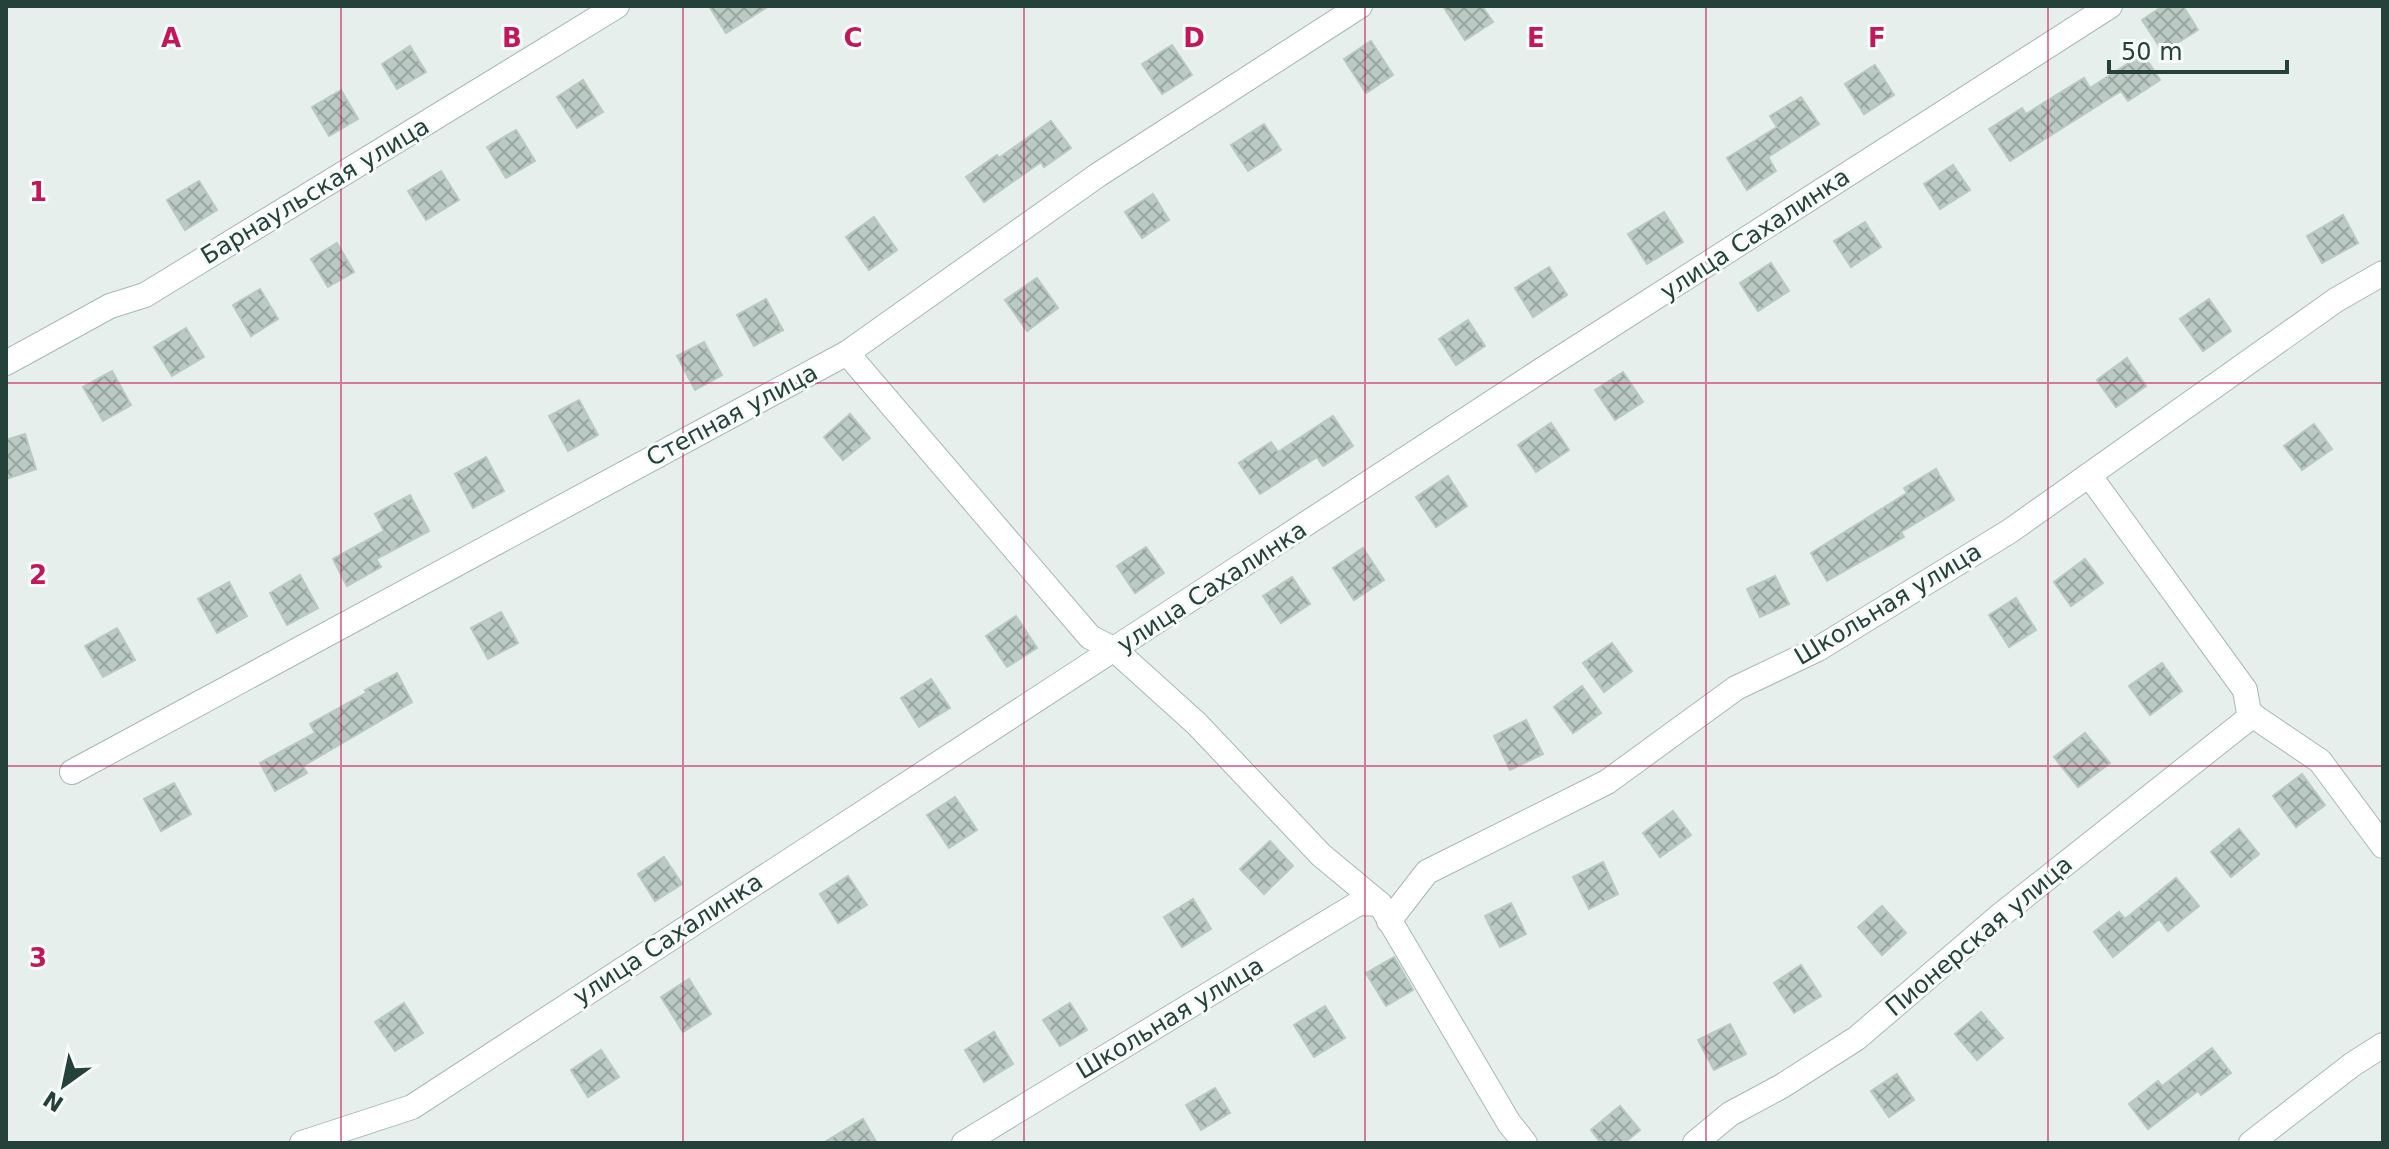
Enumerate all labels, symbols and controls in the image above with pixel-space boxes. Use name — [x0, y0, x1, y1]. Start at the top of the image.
text: A — [161, 23, 181, 53]
text: B — [502, 23, 522, 53]
text: C — [843, 23, 863, 53]
text: D — [1183, 23, 1205, 53]
text: E — [1527, 23, 1545, 53]
text: F — [1868, 23, 1886, 53]
scale bar — [2109, 24, 2287, 74]
text: 50 m — [2121, 38, 2183, 66]
street label: Барнаульская улица — [196, 112, 434, 270]
street label: улица Сахалинка — [1655, 162, 1855, 306]
text: 1 — [29, 177, 47, 207]
street label: Степная улица — [642, 358, 822, 472]
street label: улица Сахалинка — [1112, 515, 1312, 659]
street label: Школьная улица — [1790, 537, 1986, 671]
text: 2 — [29, 560, 47, 590]
street label: Пионерская улица — [1880, 850, 2078, 1022]
street label: улица Сахалинка — [568, 867, 768, 1011]
text: 3 — [29, 943, 47, 973]
street label: Школьная улица — [1072, 951, 1268, 1085]
north arrow — [24, 1045, 104, 1125]
text: N — [39, 1086, 68, 1117]

